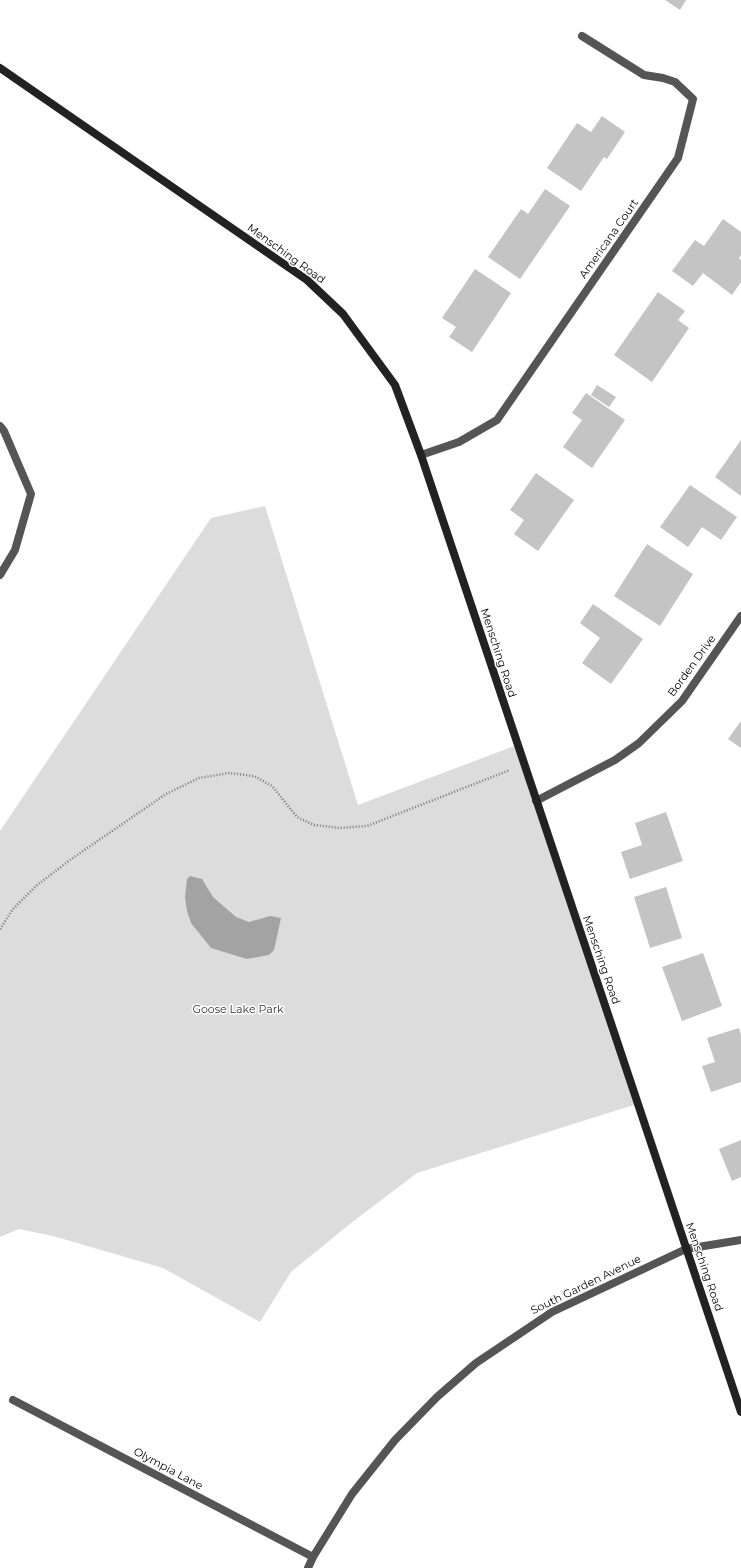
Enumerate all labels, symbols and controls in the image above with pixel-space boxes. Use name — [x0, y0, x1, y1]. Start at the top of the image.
street label: Americana Court — [577, 197, 641, 281]
street label: Mensching Road — [244, 221, 328, 287]
street label: Mensching Road — [477, 607, 519, 699]
street label: Borden Drive — [665, 633, 719, 699]
street label: Mensching Road — [580, 914, 622, 1006]
park label: Goose Lake Park — [192, 1003, 284, 1017]
street label: Mensching Road — [683, 1221, 725, 1313]
street label: South Garden Avenue — [529, 1253, 643, 1317]
street label: Olympia Lane — [131, 1445, 205, 1493]

